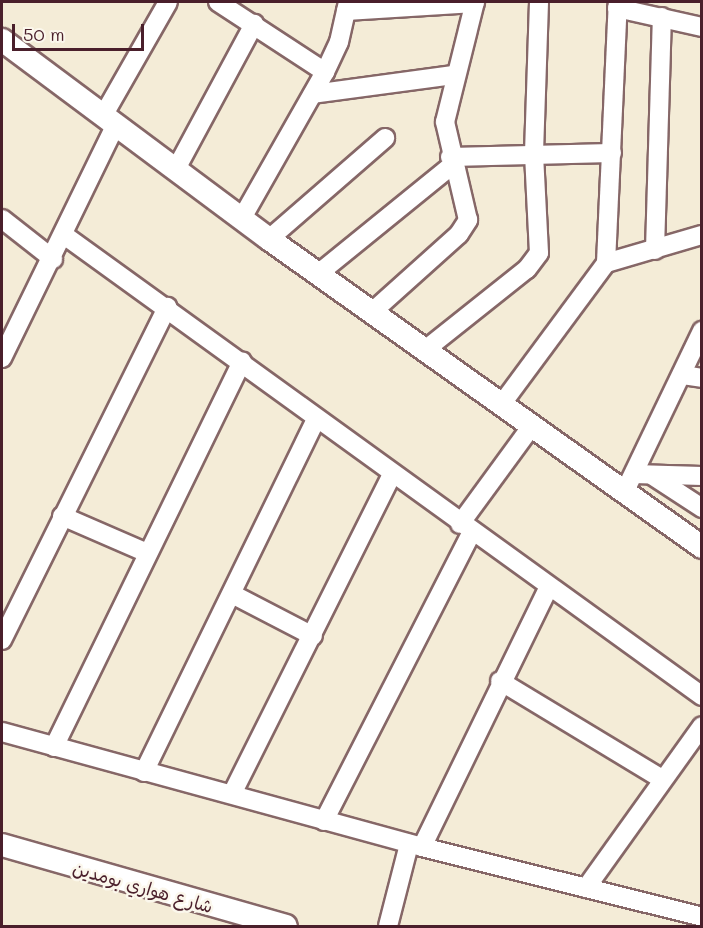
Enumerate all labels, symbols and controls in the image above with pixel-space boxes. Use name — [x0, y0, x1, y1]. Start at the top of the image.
scale bar — [15, 12, 147, 50]
text: 50 m — [23, 22, 65, 46]
street label: شارع هواري بومدين — [70, 857, 216, 917]

